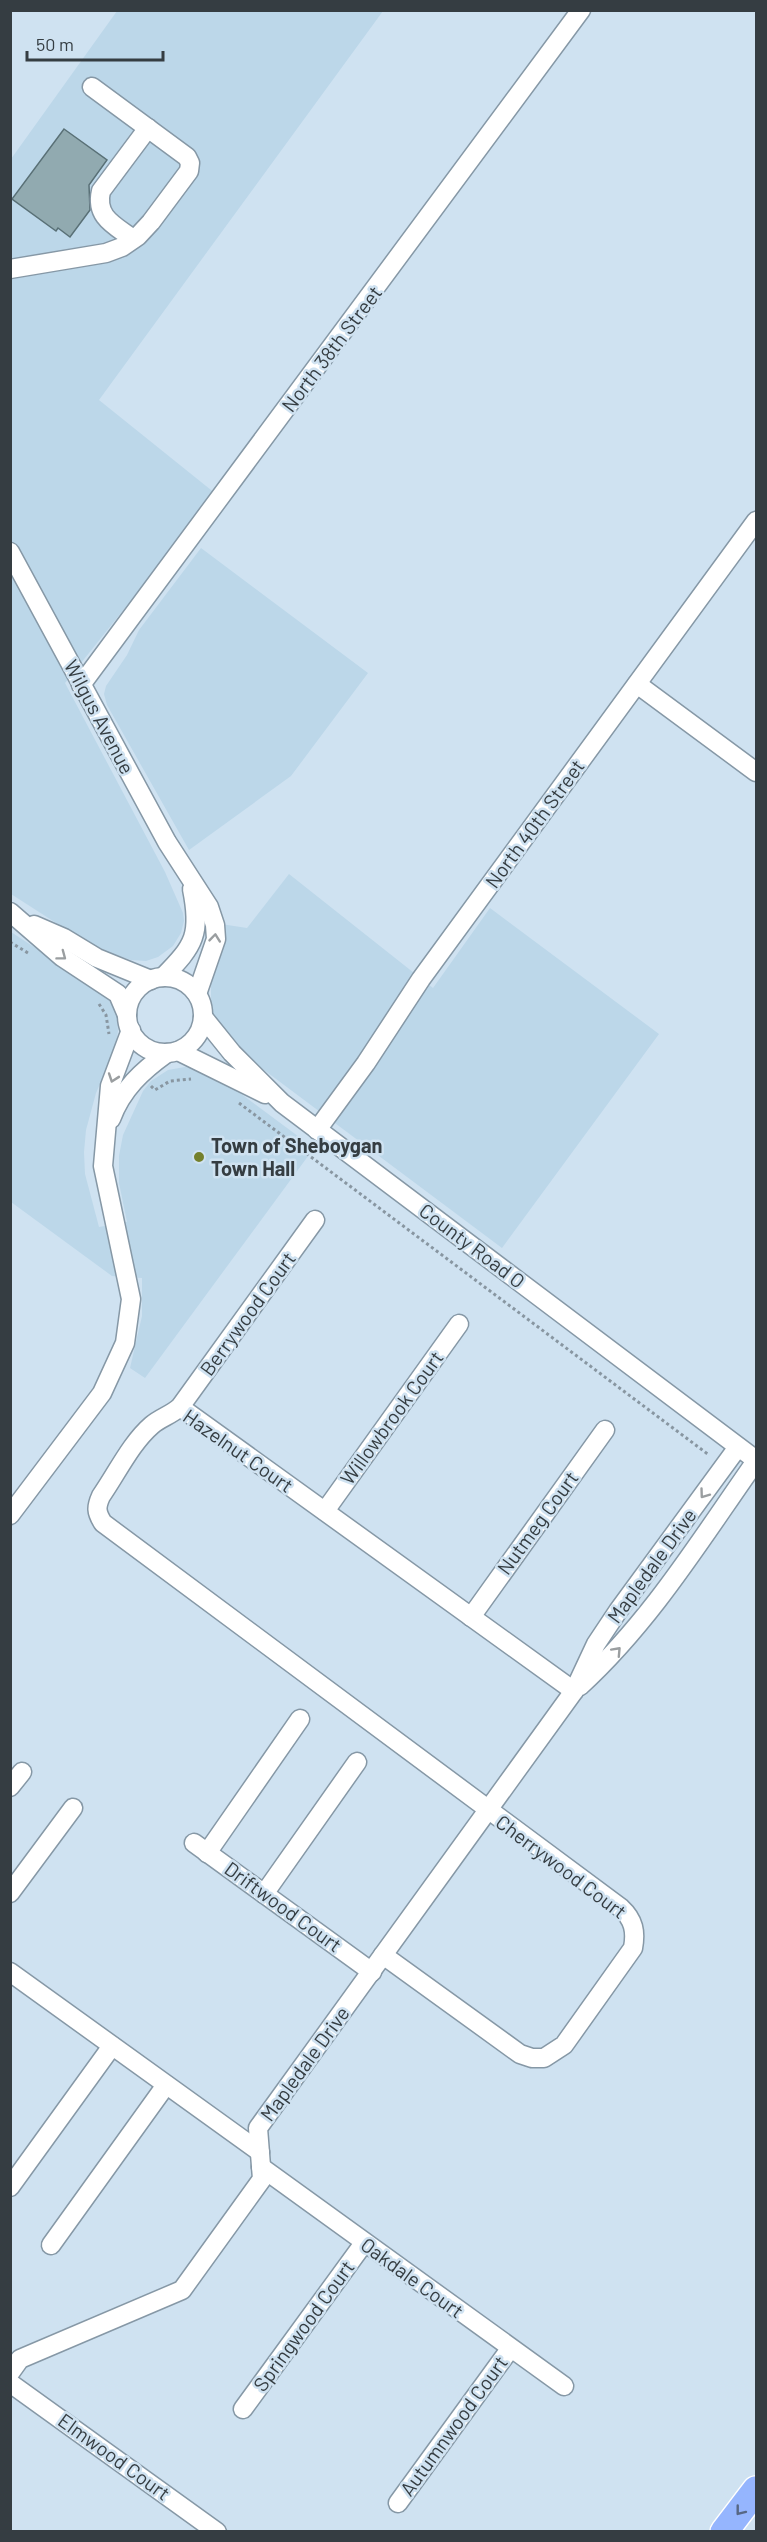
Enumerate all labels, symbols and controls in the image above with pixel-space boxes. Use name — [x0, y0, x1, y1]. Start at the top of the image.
scale bar — [27, 24, 164, 62]
text: 50 m — [36, 33, 74, 55]
street label: North 38th Street — [276, 281, 386, 416]
street label: Wilgus Avenue — [60, 655, 140, 778]
street label: North 40th Street — [480, 754, 589, 892]
one-way arrow — [208, 934, 220, 943]
one-way arrow — [56, 949, 67, 960]
one-way arrow — [107, 1072, 120, 1083]
place label: Town of Sheboygan Town Hall — [211, 1133, 382, 1180]
marker: Town of Sheboygan Town Hall — [192, 1150, 206, 1164]
street label: County Road O — [415, 1198, 530, 1293]
street label: Berrywood Court — [194, 1247, 300, 1380]
street label: Willowbrook Court — [335, 1346, 448, 1489]
street label: Hazelnut Court — [179, 1403, 298, 1497]
street label: Nutmeg Court — [492, 1466, 583, 1579]
one-way arrow — [700, 1487, 711, 1498]
street label: Mapledale Drive — [602, 1503, 701, 1627]
one-way arrow — [610, 1647, 621, 1657]
street label: Cherrywood Court — [492, 1809, 632, 1923]
street label: Driftwood Court — [220, 1856, 347, 1957]
street label: Mapledale Drive — [255, 2001, 354, 2125]
street label: Oakdale Court — [357, 2232, 469, 2323]
street label: Springwood Court — [248, 2255, 359, 2396]
street label: Autumnwood Court — [394, 2351, 512, 2500]
street label: Elmwood Court — [54, 2408, 175, 2505]
one-way arrow — [737, 2504, 748, 2515]

